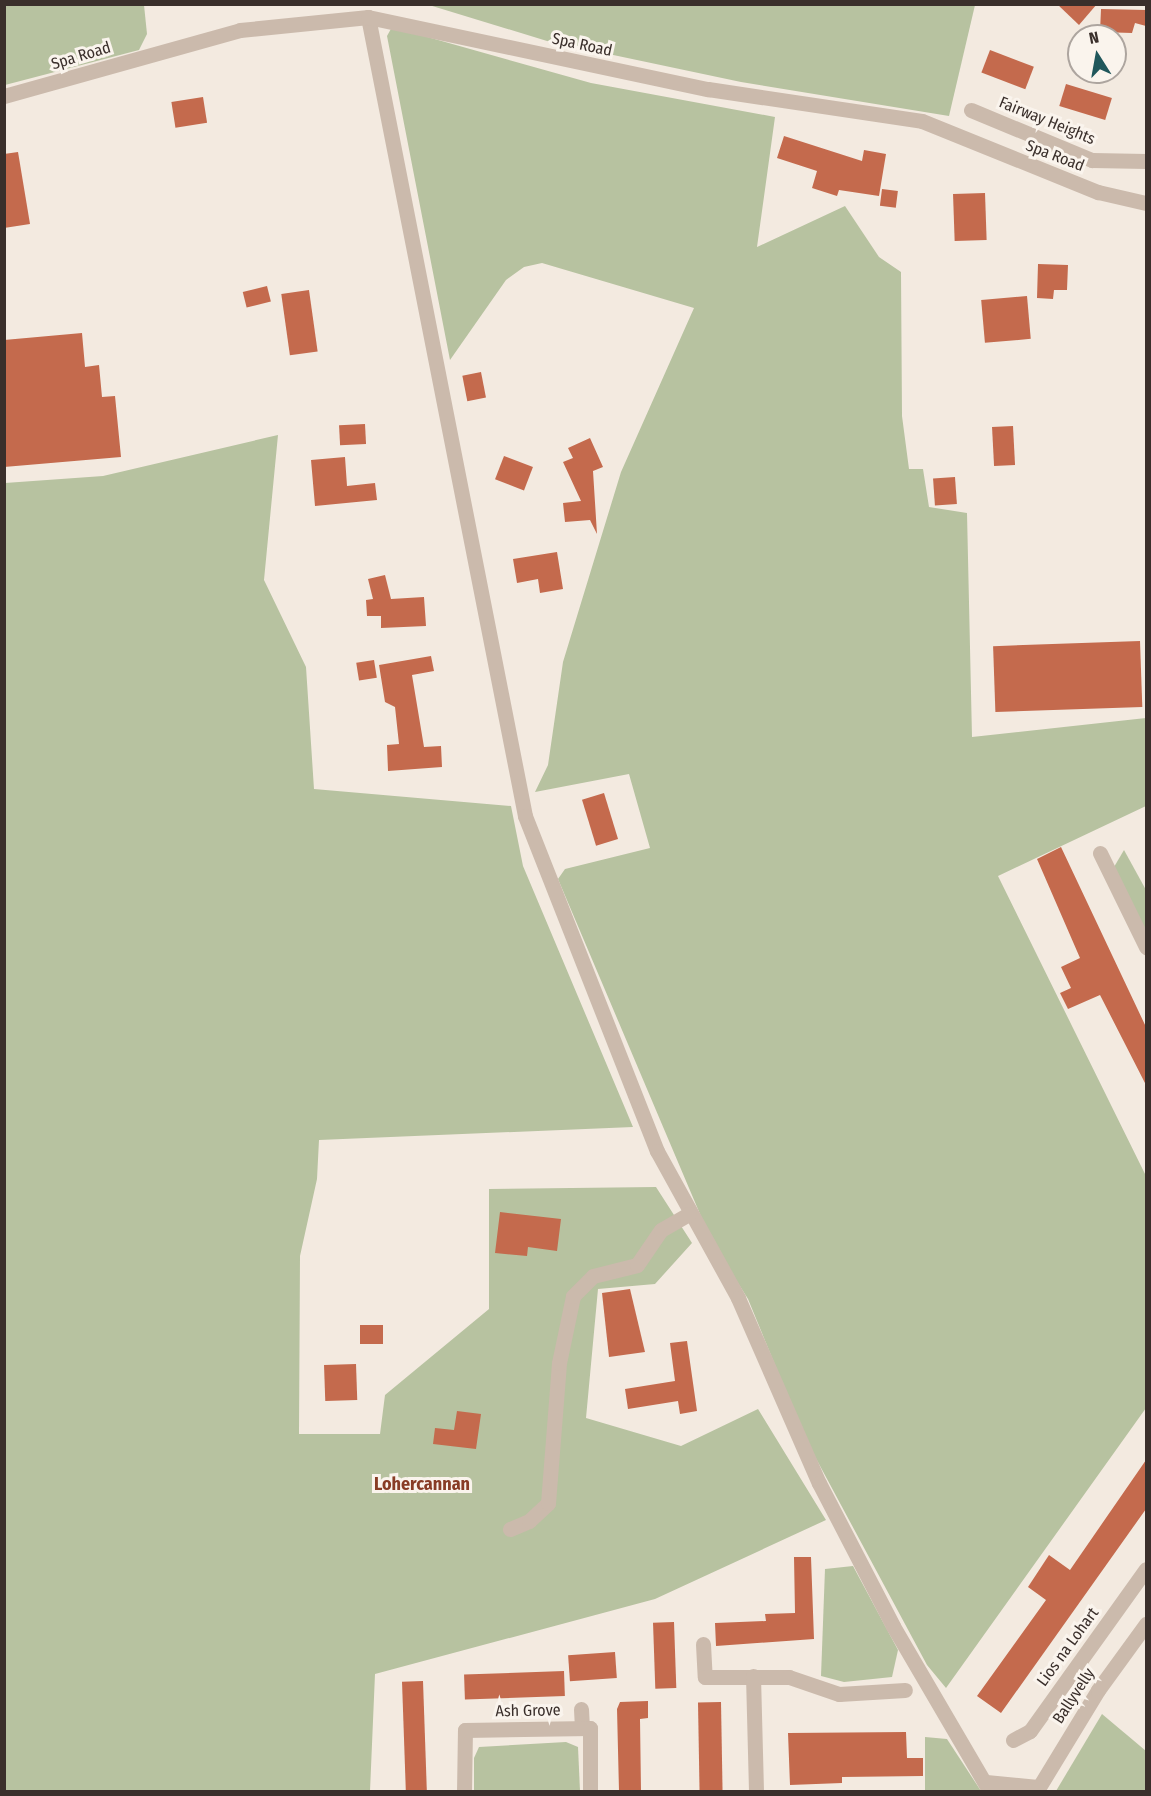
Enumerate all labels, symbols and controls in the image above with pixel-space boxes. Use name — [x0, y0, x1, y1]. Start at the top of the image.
north arrow — [1067, 24, 1127, 84]
text: N — [1087, 28, 1100, 48]
street label: Spa Road — [550, 29, 614, 61]
street label: Spa Road — [49, 38, 113, 74]
street label: Fairway Heights — [996, 93, 1098, 149]
street label: Spa Road — [1023, 136, 1087, 176]
district label: Lohercannan — [374, 1473, 470, 1495]
street label: Lios na Lohart — [1033, 1604, 1103, 1690]
street label: Ballyvelly — [1049, 1665, 1099, 1727]
street label: Ash Grove — [495, 1701, 561, 1721]

